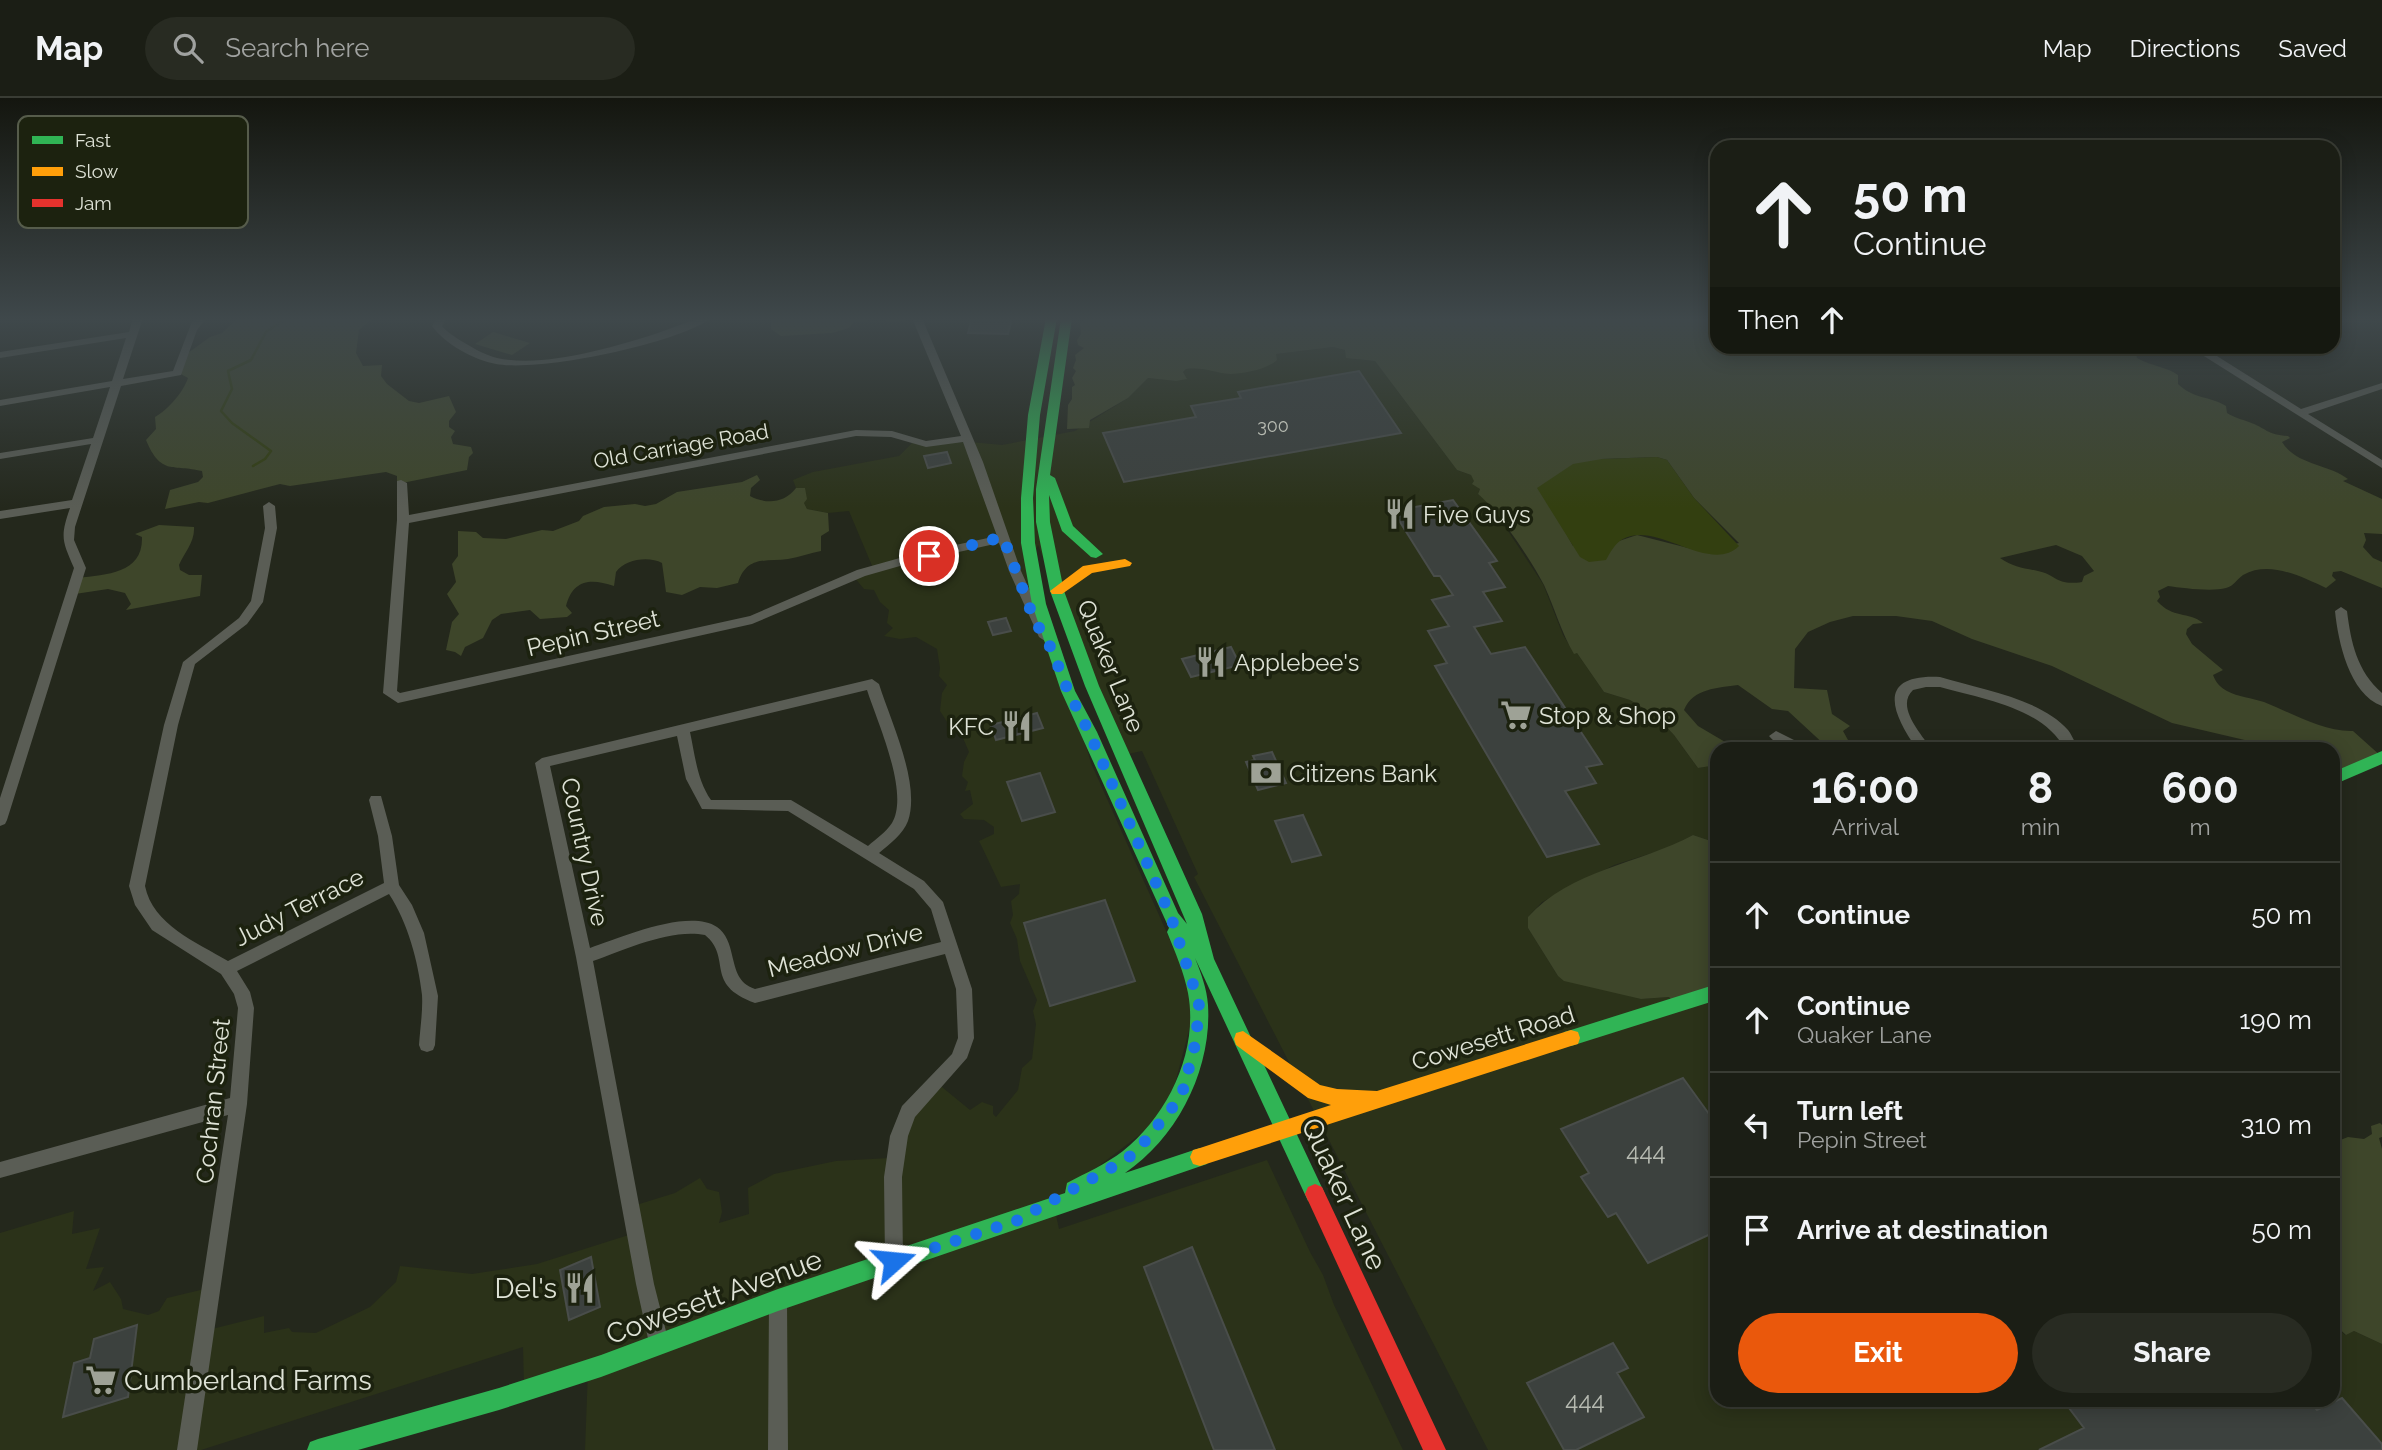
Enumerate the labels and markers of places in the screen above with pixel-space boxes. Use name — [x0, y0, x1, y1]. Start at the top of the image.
restaurant icon: Five Guys — [1383, 497, 1417, 531]
place label: Five Guys — [1423, 500, 1531, 529]
pin — [899, 526, 959, 586]
restaurant icon: Applebee's — [1194, 645, 1228, 679]
place label: Applebee's — [1234, 648, 1359, 677]
supermarket icon: Stop & Shop — [1499, 698, 1533, 732]
place label: Stop & Shop — [1539, 701, 1676, 730]
restaurant icon: KFC — [1000, 709, 1034, 743]
place label: KFC — [948, 712, 994, 741]
bank icon: Citizens Bank — [1249, 756, 1283, 790]
place label: Citizens Bank — [1289, 759, 1437, 788]
restaurant icon: Del's — [563, 1271, 597, 1305]
place label: Del's — [495, 1272, 557, 1305]
supermarket icon: Cumberland Farms — [84, 1363, 118, 1397]
place label: Cumberland Farms — [124, 1364, 372, 1397]

